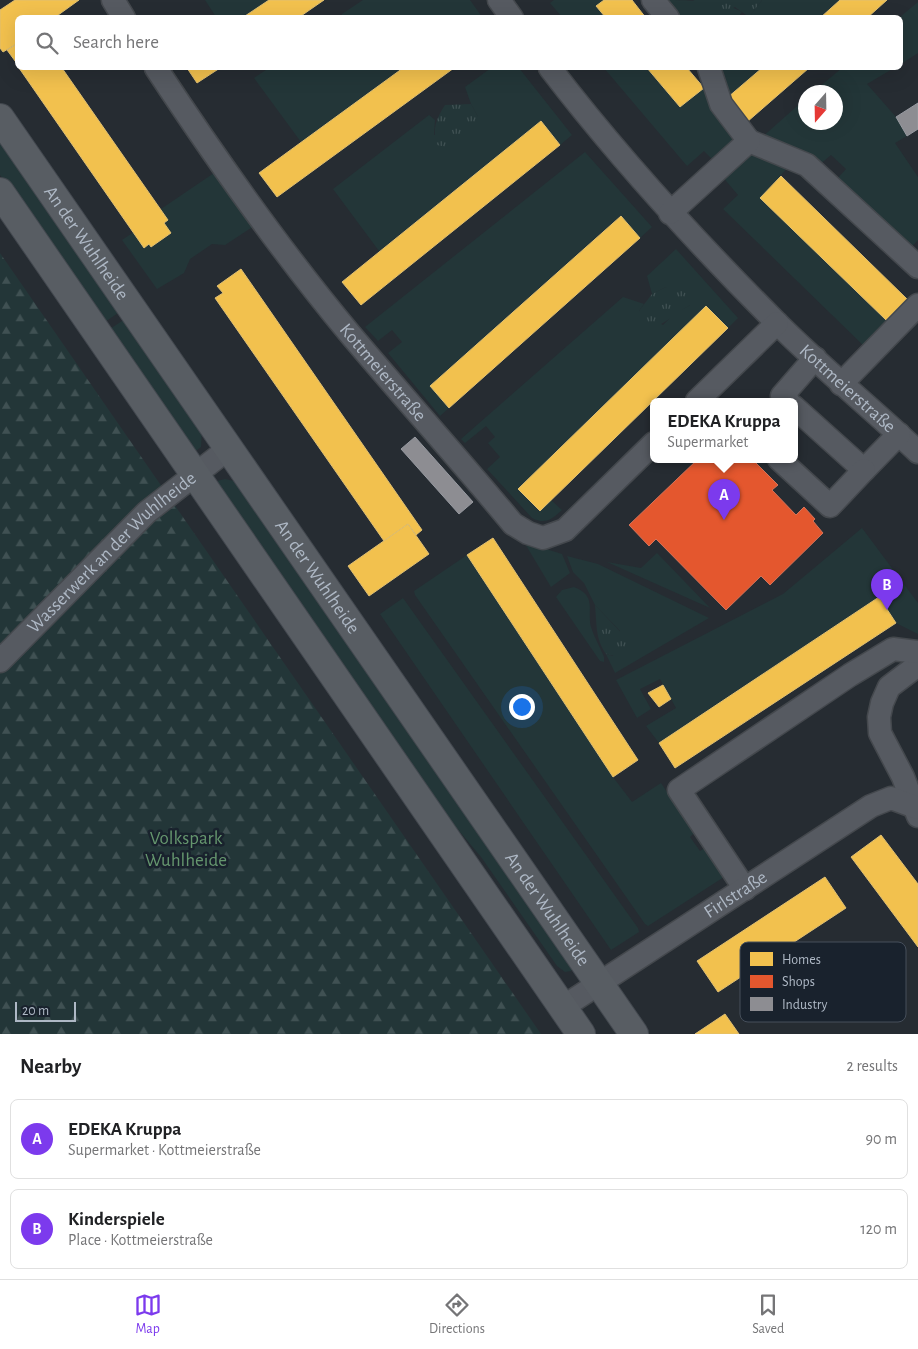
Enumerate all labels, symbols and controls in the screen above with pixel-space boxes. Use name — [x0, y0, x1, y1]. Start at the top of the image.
search box — [15, 15, 903, 70]
icon: search — [33, 29, 61, 57]
text: Search here — [73, 33, 159, 52]
north arrow — [798, 85, 843, 130]
street label: An der Wuhlheide — [41, 183, 132, 303]
street label: Kottmeierstraße — [336, 320, 430, 425]
street label: Kottmeierstraße — [796, 341, 899, 436]
popup — [650, 398, 798, 463]
text: EDEKA Kruppa — [667, 412, 781, 431]
text: Supermarket — [667, 434, 748, 450]
street label: Wasserwerk an der Wuhlheide — [24, 468, 199, 637]
pin: A — [708, 479, 740, 520]
street label: An der Wuhlheide — [272, 516, 363, 637]
pin: B — [871, 569, 903, 610]
your location — [509, 694, 535, 720]
park label: Volkspark Wuhlheide — [145, 829, 227, 870]
street label: An der Wuhlheide — [502, 849, 593, 969]
street label: Firlstraße — [701, 867, 770, 922]
legend — [740, 942, 906, 1022]
text: Homes — [782, 953, 821, 967]
text: Shops — [782, 975, 815, 989]
text: Industry — [782, 998, 828, 1012]
scale bar — [15, 999, 76, 1022]
text: 20 m — [22, 1004, 49, 1018]
text: Nearby — [20, 1056, 81, 1077]
text: 2 results — [846, 1058, 898, 1074]
text: EDEKA Kruppa — [68, 1120, 181, 1139]
text: A — [32, 1131, 42, 1147]
text: 90 m — [866, 1131, 897, 1147]
text: Supermarket · Kottmeierstraße — [68, 1142, 261, 1158]
text: Kinderspiele — [68, 1210, 165, 1229]
text: B — [32, 1221, 42, 1237]
text: 120 m — [860, 1221, 897, 1237]
text: Place · Kottmeierstraße — [68, 1232, 213, 1248]
tab: Map — [134, 1291, 162, 1338]
tab: Directions — [429, 1291, 485, 1338]
tab: Saved — [752, 1291, 784, 1338]

